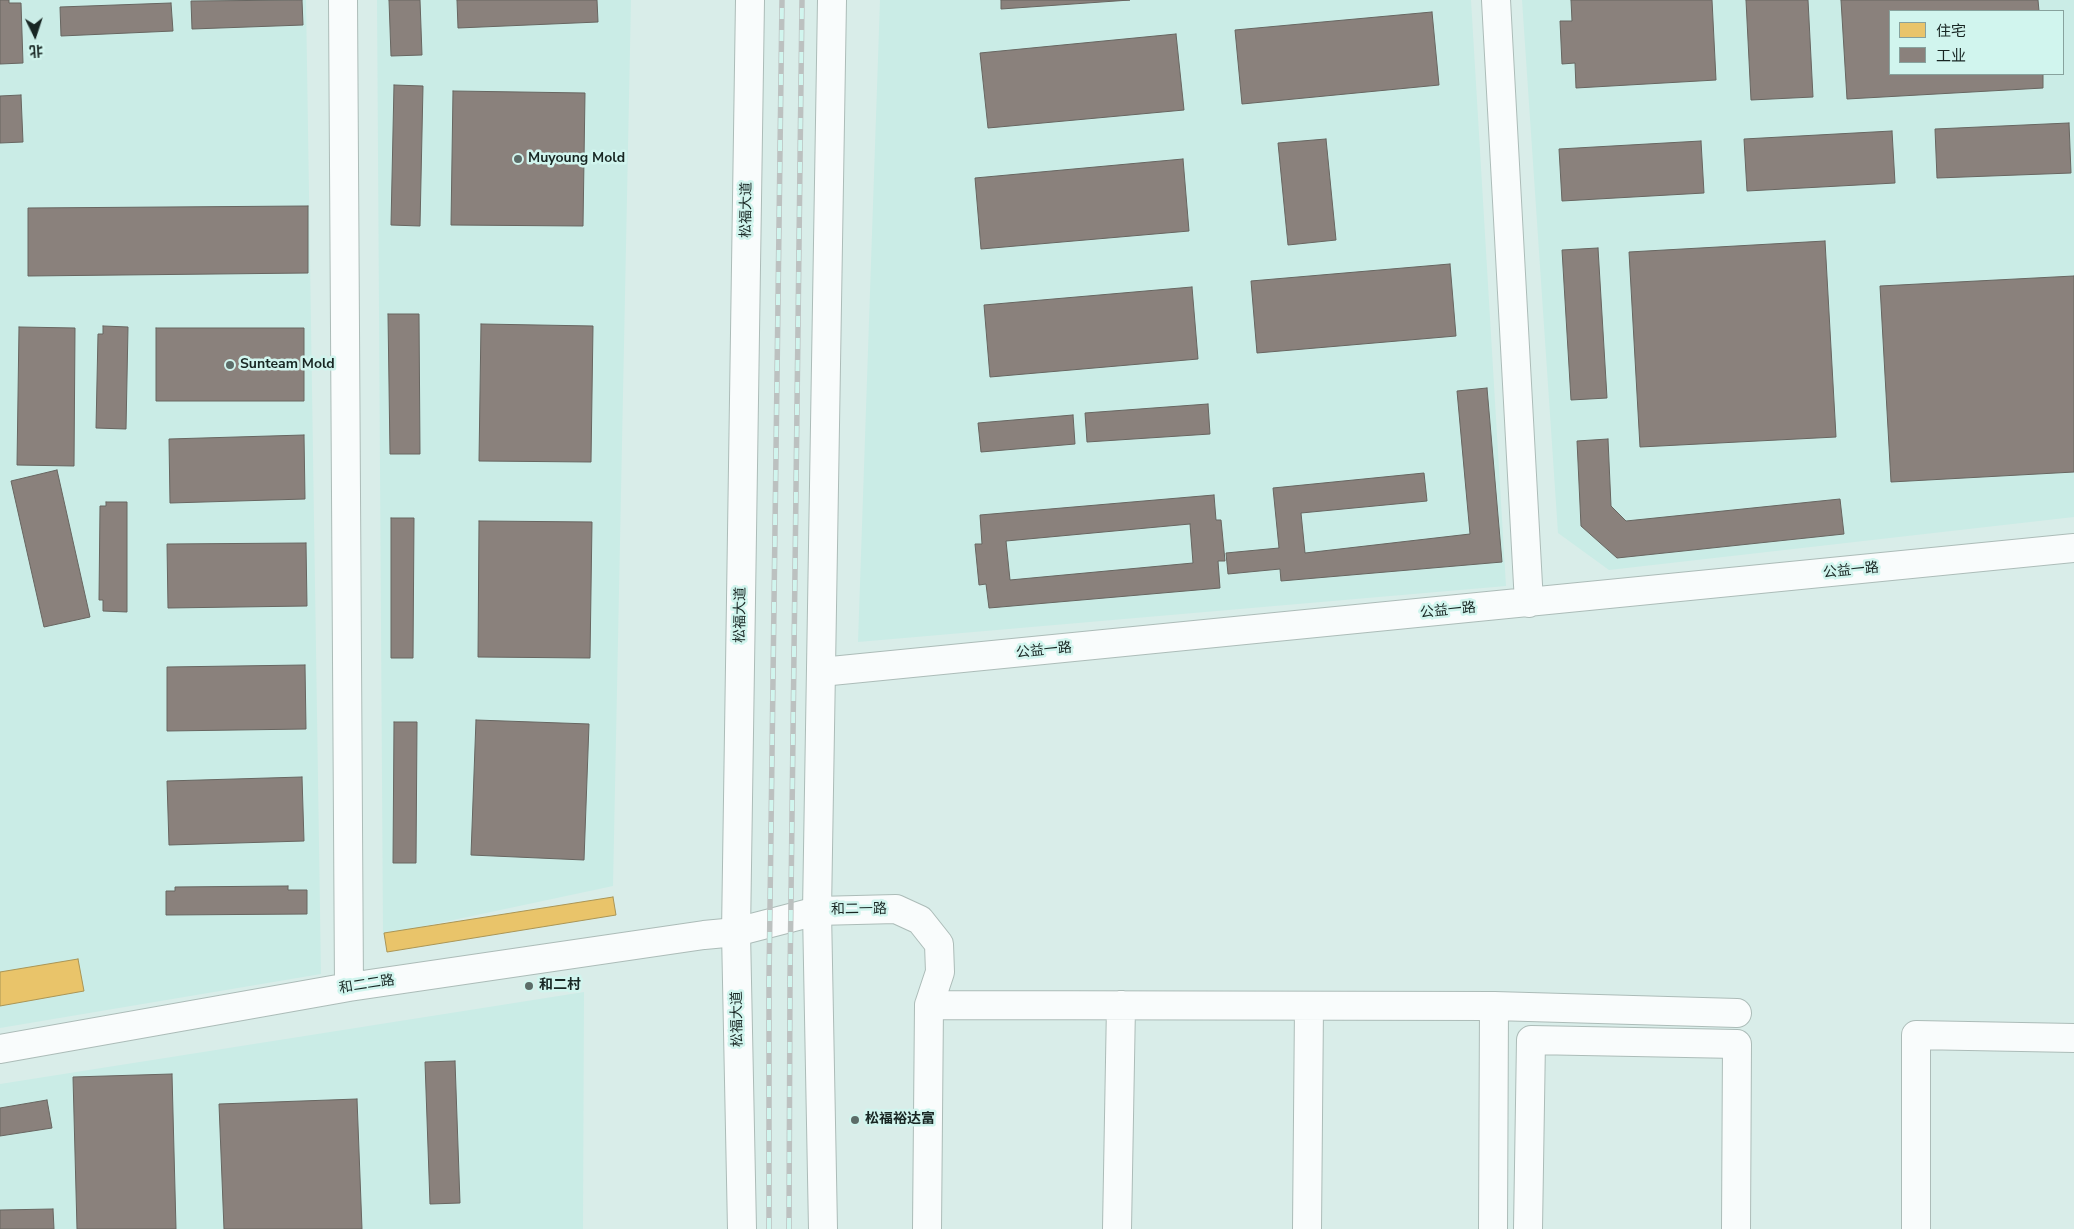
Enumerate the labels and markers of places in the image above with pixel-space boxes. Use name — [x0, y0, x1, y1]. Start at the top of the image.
place label: Muyoung Mold — [528, 151, 625, 167]
marker: Muyoung Mold — [512, 153, 524, 165]
place label: Sunteam Mold — [240, 357, 335, 373]
marker: Sunteam Mold — [224, 359, 236, 371]
place label: 和二村 — [539, 978, 581, 994]
marker: 和二村 — [523, 980, 535, 992]
place label: 松福裕达富 — [865, 1112, 935, 1128]
marker: 松福裕达富 — [849, 1114, 861, 1126]

